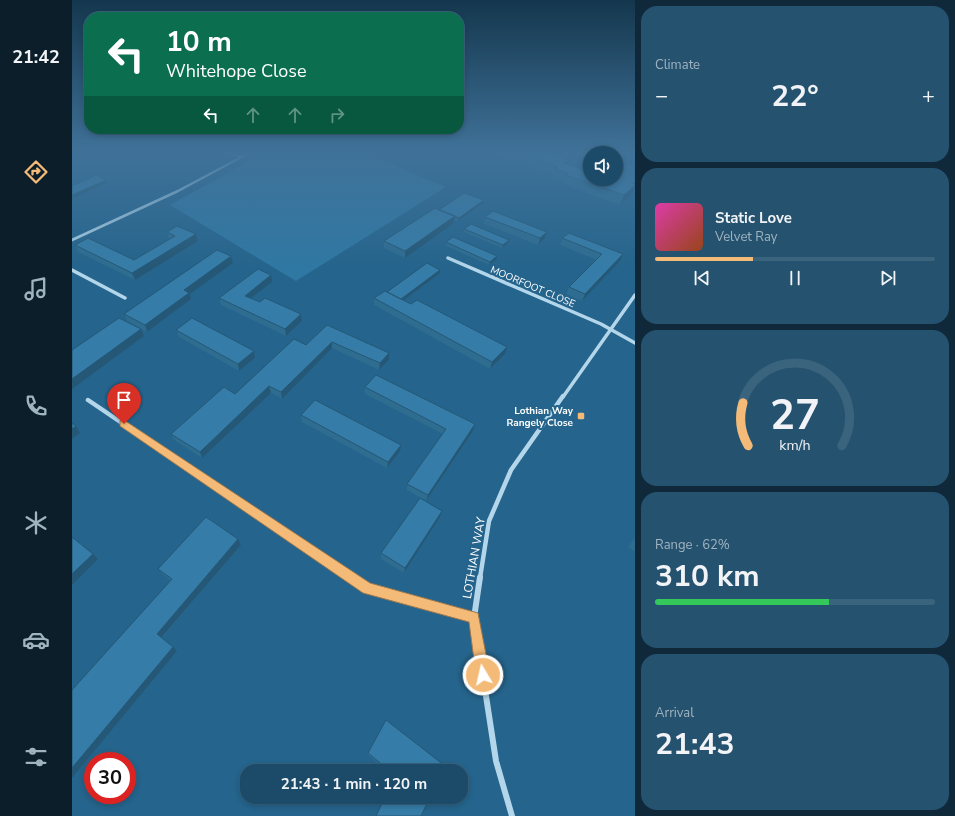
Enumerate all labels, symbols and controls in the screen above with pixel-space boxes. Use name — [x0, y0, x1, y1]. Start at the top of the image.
text: 10 m — [166, 23, 232, 61]
icon: left — [100, 28, 152, 80]
text: 21:42 — [12, 45, 60, 69]
text: Climate — [655, 56, 700, 74]
text: Whitehope Close — [166, 59, 307, 83]
text: 22° — [771, 76, 819, 117]
text: − — [655, 81, 668, 111]
text: + — [922, 81, 935, 111]
icon: left — [200, 104, 222, 126]
icon: ahead — [242, 104, 264, 126]
icon: ahead — [284, 104, 306, 126]
icon: right — [326, 104, 348, 126]
map controls — [583, 146, 623, 186]
button: sound — [583, 146, 623, 186]
icon: directions — [22, 158, 50, 186]
text: Static Love — [715, 208, 792, 228]
text: Velvet Ray — [715, 228, 777, 246]
street label: MOORFOOT CLOSE — [488, 263, 577, 311]
icon: previous — [691, 267, 713, 289]
icon: pause — [784, 267, 806, 289]
icon: next — [877, 267, 899, 289]
icon: music — [22, 275, 50, 303]
pin — [107, 383, 141, 424]
text: 27 — [770, 387, 820, 444]
icon: arrive — [113, 389, 135, 411]
icon: phone — [22, 392, 50, 420]
place label: Lothian Way Rangely Close — [506, 404, 574, 430]
marker: Lothian Way Rangely Close — [576, 411, 586, 421]
text: km/h — [779, 436, 811, 455]
icon: climate — [22, 509, 50, 537]
street label: LOTHIAN WAY — [459, 515, 489, 600]
text: Range · 62% — [655, 536, 730, 554]
text: 310 km — [655, 556, 760, 597]
icon: car — [22, 626, 50, 654]
position arrow — [462, 654, 504, 696]
text: Arrival — [655, 704, 694, 722]
text: 21:43 — [655, 724, 734, 765]
icon: filters — [22, 743, 50, 771]
speed limit sign: 30 — [84, 752, 136, 804]
text: 21:43 · 1 min · 120 m — [281, 774, 427, 794]

